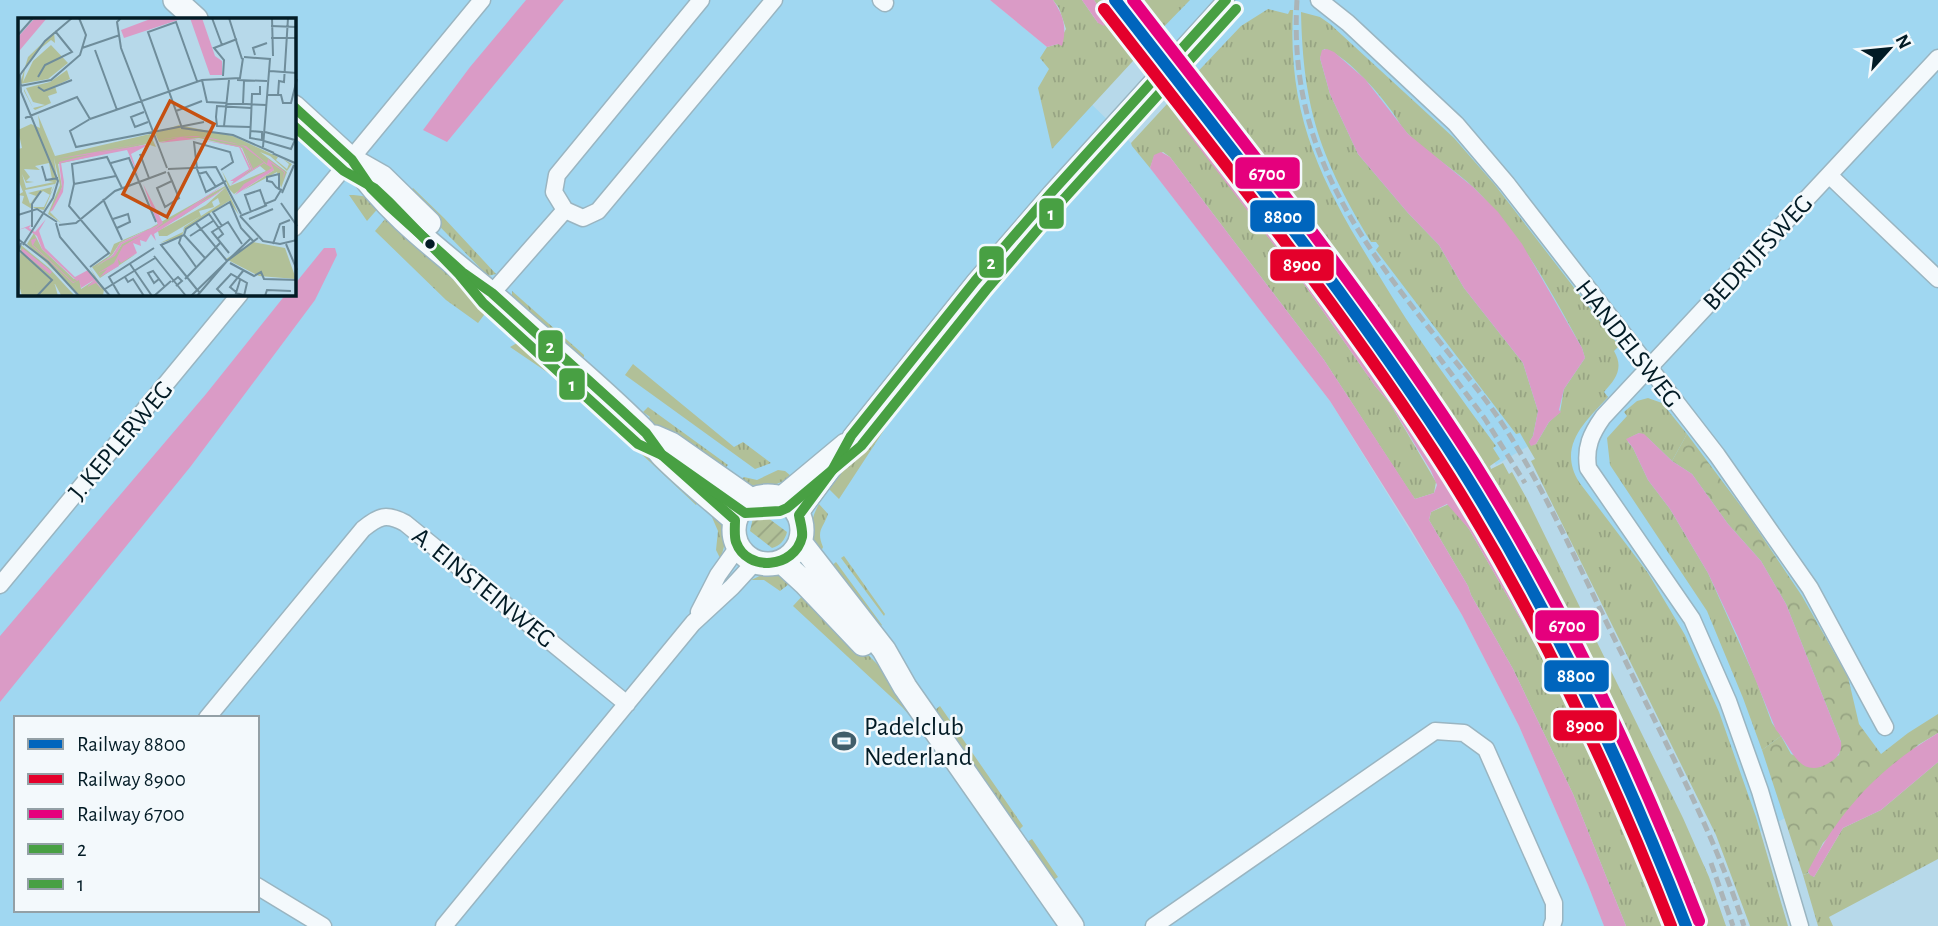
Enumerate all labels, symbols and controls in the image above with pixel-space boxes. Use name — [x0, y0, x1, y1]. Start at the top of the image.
north arrow — [1854, 14, 1924, 84]
inset map — [18, 18, 296, 296]
text: N — [1891, 32, 1914, 52]
line badge: 6700 — [1234, 156, 1301, 190]
text: 6700 — [1248, 165, 1286, 184]
street label: BEDRIJFSWEG — [1698, 190, 1817, 315]
line badge: 1 — [1038, 197, 1065, 230]
line badge: 8800 — [1249, 199, 1316, 233]
text: 1 — [1048, 205, 1054, 224]
text: 8800 — [1264, 208, 1302, 227]
unlabelled marker — [423, 237, 437, 251]
line badge: 2 — [978, 245, 1005, 279]
line badge: 8900 — [1269, 248, 1335, 282]
text: 2 — [987, 254, 996, 273]
text: 8900 — [1283, 256, 1321, 275]
street label: HANDELSWEG — [1571, 275, 1686, 412]
line badge: 2 — [537, 329, 564, 363]
text: 2 — [546, 338, 555, 357]
line badge: 1 — [558, 367, 586, 401]
street label: J. KEPLERWEG — [64, 376, 178, 505]
text: 1 — [569, 376, 575, 395]
street label: A. EINSTEINWEG — [407, 523, 560, 653]
line badge: 6700 — [1534, 609, 1600, 642]
text: 6700 — [1548, 617, 1586, 636]
line badge: 8800 — [1543, 659, 1610, 693]
text: 8800 — [1557, 667, 1595, 686]
line badge: 8900 — [1552, 709, 1618, 742]
place label: Padelclub Nederland — [864, 714, 972, 770]
legend — [14, 716, 259, 912]
text: 8900 — [1566, 717, 1604, 736]
sports icon: Padelclub Nederland — [830, 727, 858, 755]
text: Railway 8800 — [77, 734, 186, 755]
text: Railway 8900 — [77, 769, 186, 790]
text: Railway 6700 — [77, 804, 185, 825]
text: 2 — [77, 839, 87, 860]
text: 1 — [77, 874, 84, 895]

